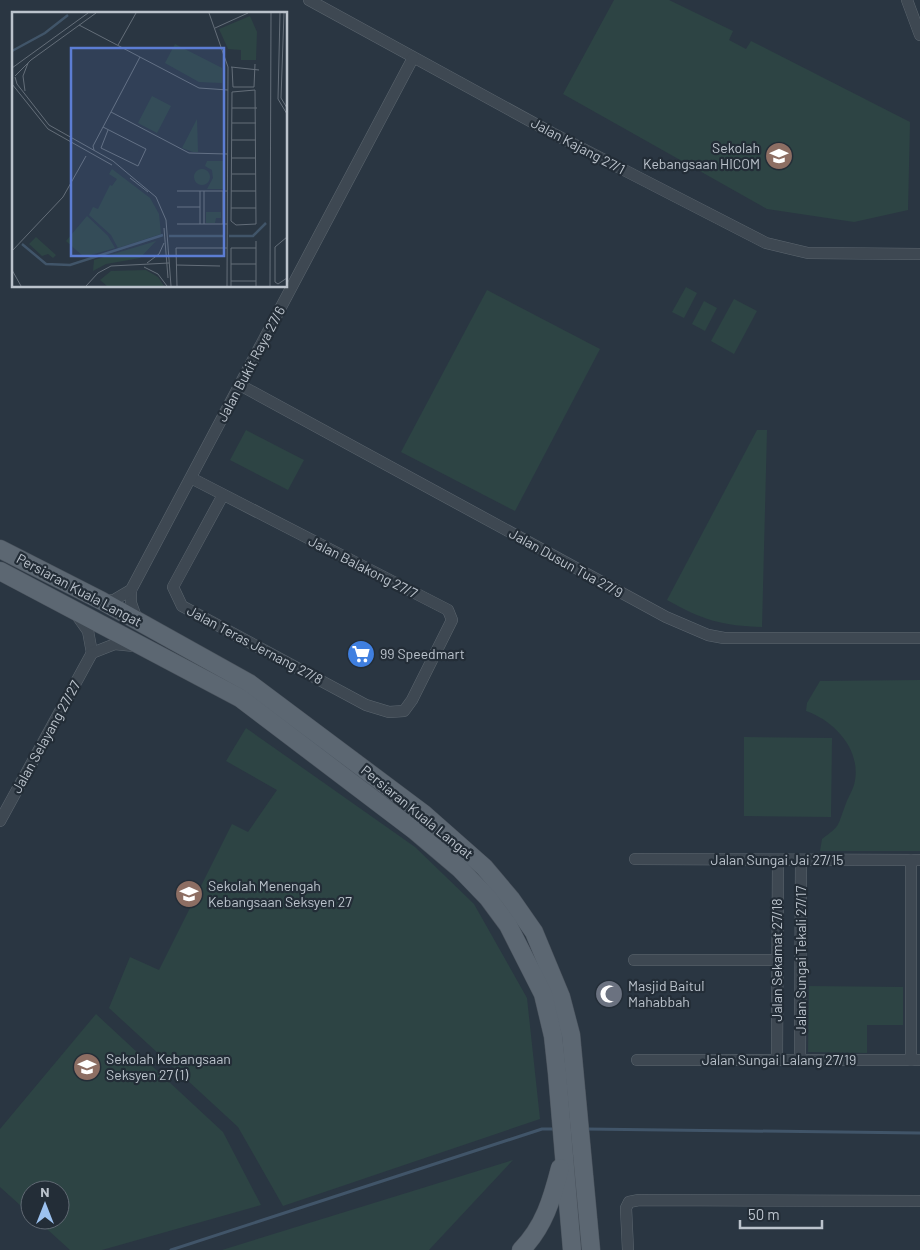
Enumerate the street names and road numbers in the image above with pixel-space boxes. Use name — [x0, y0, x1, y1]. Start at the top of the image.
street label: Jalan Kajang 27/1 — [528, 114, 628, 177]
street label: Jalan Bukit Raya 27/6 — [213, 303, 288, 424]
street label: Jalan Dusun Tua 27/9 — [506, 524, 626, 601]
street label: Jalan Balakong 27/7 — [306, 532, 421, 602]
street label: Persiaran Kuala Langat — [14, 549, 145, 630]
street label: Jalan Teras Jernang 27/8 — [184, 601, 326, 688]
street label: Jalan Selayang 27/27 — [8, 677, 84, 796]
street label: Persiaran Kuala Langat — [358, 761, 477, 862]
street label: Jalan Sungai Jai 27/15 — [711, 851, 843, 868]
street label: Jalan Sungai Tekali 27/17 — [792, 885, 809, 1034]
street label: Jalan Sekamat 27/18 — [768, 898, 785, 1022]
street label: Jalan Sungai Lalang 27/19 — [702, 1051, 856, 1068]

